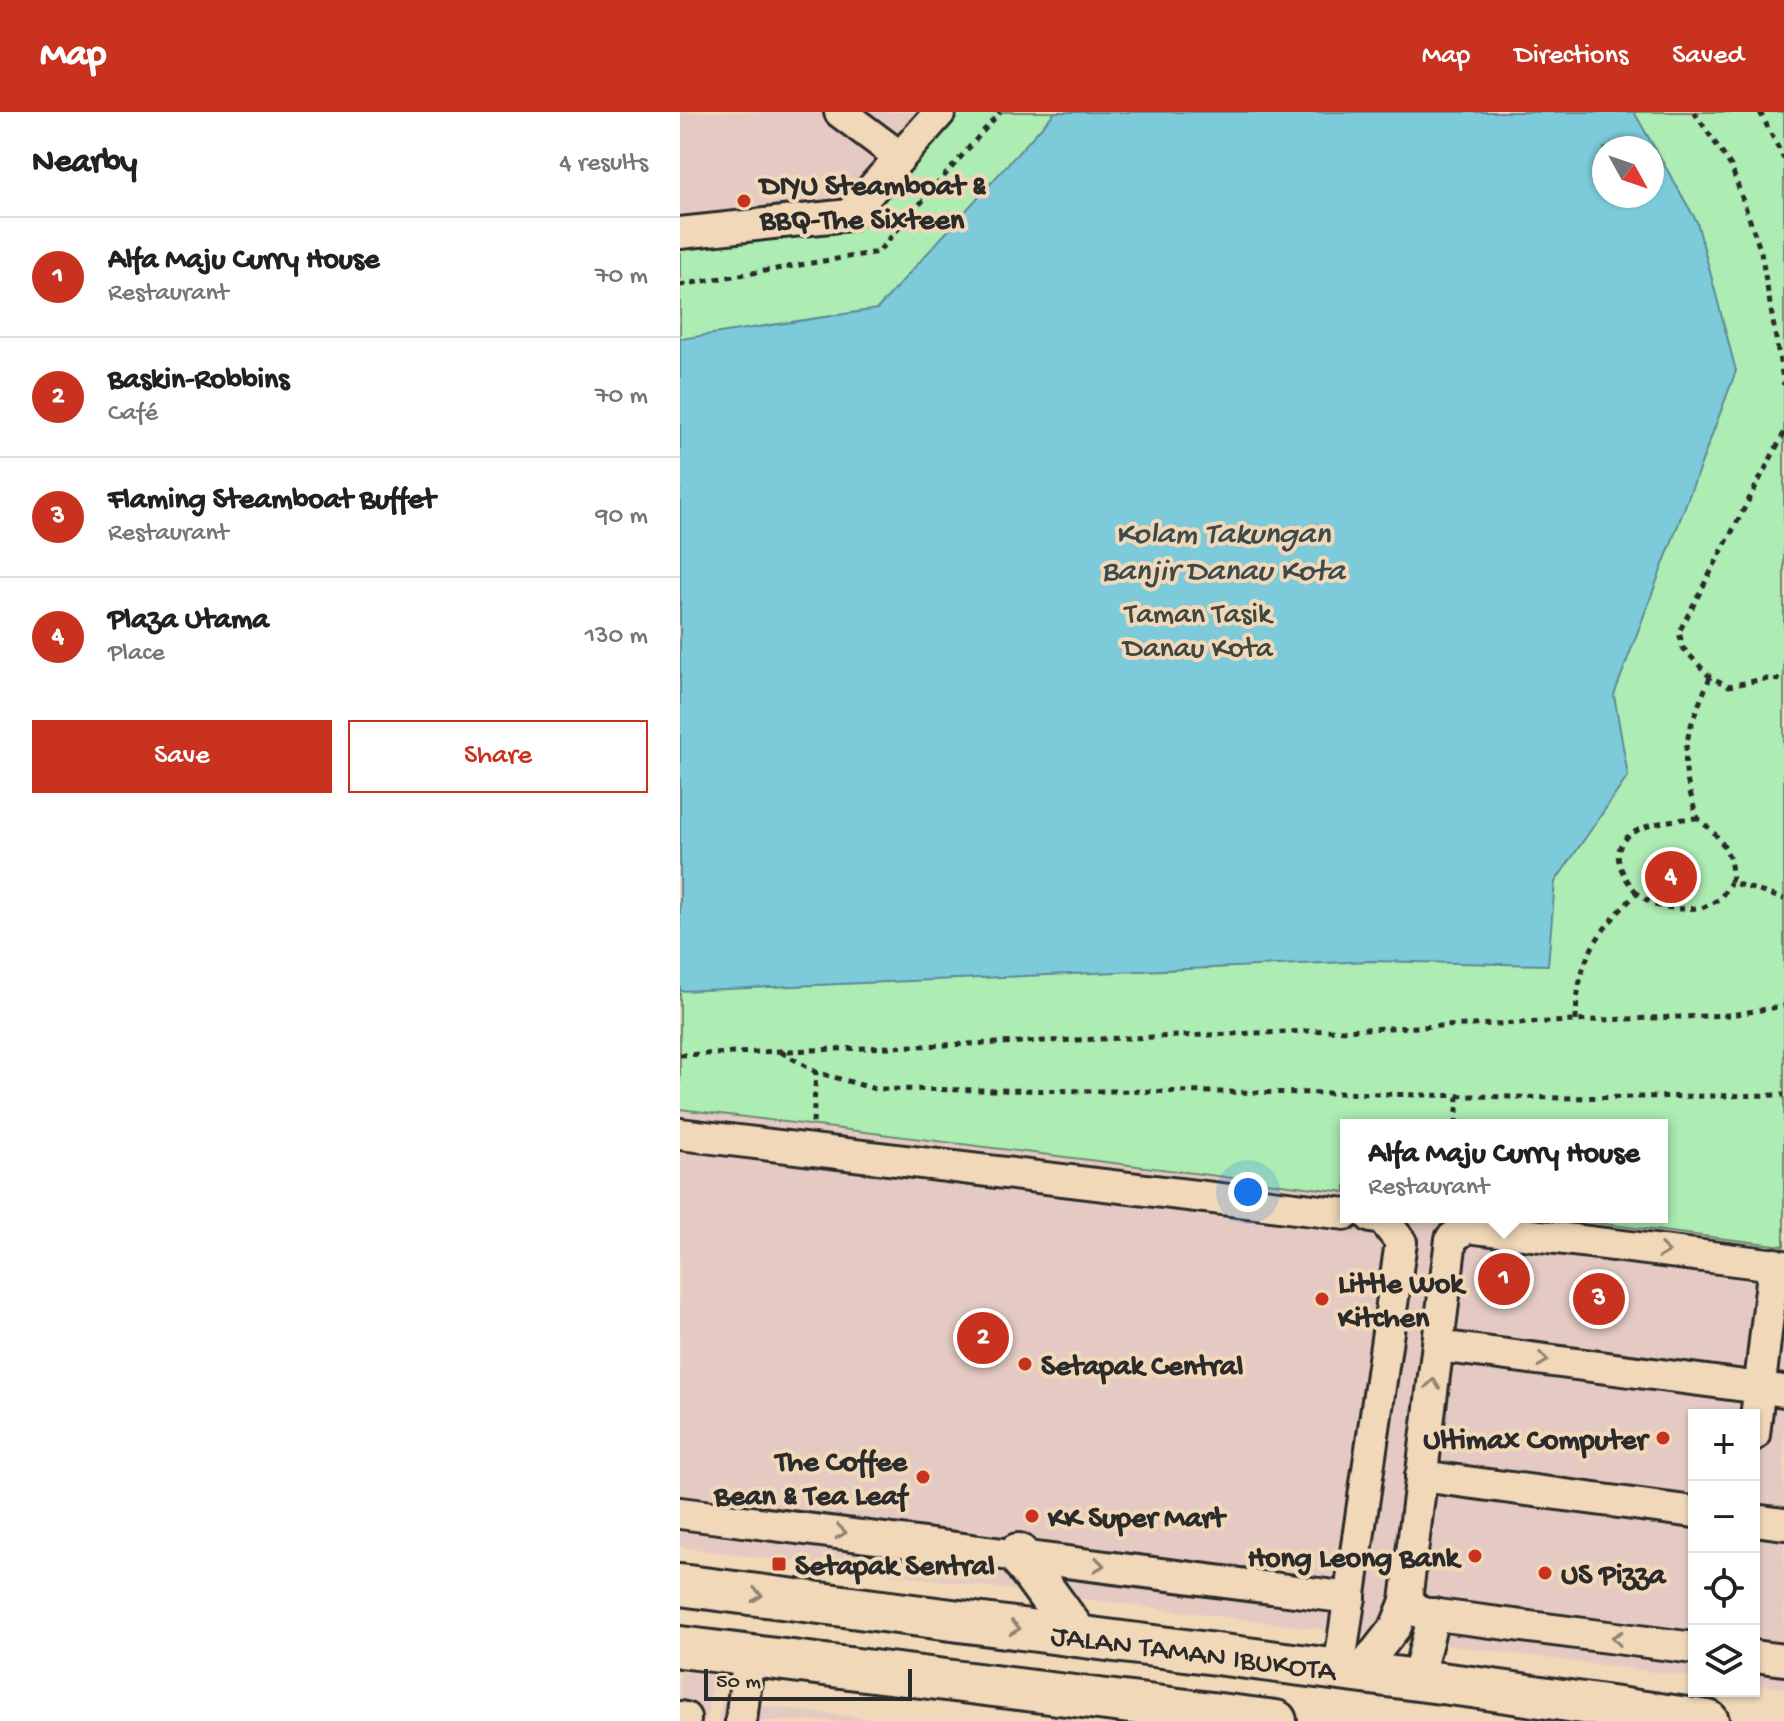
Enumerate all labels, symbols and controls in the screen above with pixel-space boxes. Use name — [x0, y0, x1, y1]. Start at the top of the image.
text: Map — [40, 34, 106, 78]
text: Map — [1422, 40, 1470, 73]
text: Directions — [1514, 40, 1628, 73]
text: Saved — [1672, 40, 1744, 73]
north arrow — [1592, 136, 1664, 208]
text: Nearby — [32, 144, 137, 184]
text: 4 results — [559, 149, 648, 180]
place label: DIYU Steamboat & BBQ-The Sixteen — [757, 171, 987, 240]
marker: DIYU Steamboat & BBQ-The Sixteen — [735, 192, 753, 210]
text: Alfa Maju Curry House — [108, 244, 379, 279]
text: 1 — [53, 262, 63, 293]
text: 70 m — [595, 262, 648, 293]
text: Restaurant — [108, 279, 228, 310]
text: Baskin-Robbins — [108, 364, 289, 399]
text: 2 — [52, 382, 64, 413]
text: 70 m — [595, 382, 648, 413]
text: Café — [108, 399, 158, 430]
text: Flaming Steamboat Buffet — [108, 484, 435, 519]
text: 3 — [51, 502, 65, 533]
text: 90 m — [596, 502, 648, 533]
water label: Kolam Takungan Banjir Danau Kota — [1101, 517, 1347, 592]
text: Restaurant — [108, 519, 228, 550]
park label: Taman Tasik Danau Kota — [1121, 599, 1274, 668]
text: Plaza Utama — [108, 604, 269, 639]
text: 4 — [52, 622, 64, 653]
text: 130 m — [585, 622, 648, 653]
text: Place — [108, 639, 165, 670]
button: Save — [32, 720, 332, 793]
button: Share — [348, 720, 648, 793]
pin: 4 — [1645, 847, 1697, 907]
popup — [1340, 1119, 1668, 1223]
text: Alfa Maju Curry House — [1368, 1138, 1640, 1173]
your location — [1228, 1172, 1268, 1212]
text: Restaurant — [1368, 1173, 1489, 1204]
one-way arrow — [1657, 1242, 1670, 1259]
pin: 1 — [1478, 1249, 1530, 1309]
place label: Little Wok Kitchen — [1337, 1269, 1467, 1338]
pin: 3 — [1573, 1269, 1625, 1329]
marker: Little Wok Kitchen — [1313, 1290, 1331, 1308]
pin: 2 — [957, 1308, 1009, 1368]
place label: Setapak Central — [1041, 1351, 1244, 1386]
one-way arrow — [1536, 1351, 1550, 1368]
marker: Setapak Central — [1016, 1355, 1034, 1373]
one-way arrow — [1424, 1378, 1441, 1391]
map controls — [1688, 1409, 1760, 1697]
button: + — [1688, 1409, 1760, 1481]
place label: Ultimax Computer — [1423, 1425, 1650, 1460]
marker: Ultimax Computer — [1654, 1429, 1672, 1447]
place label: The Coffee Bean & Tea Leaf — [713, 1447, 910, 1516]
marker: The Coffee Bean & Tea Leaf — [914, 1468, 932, 1486]
button: − — [1688, 1481, 1760, 1553]
place label: KK Super Mart — [1047, 1503, 1227, 1538]
marker: KK Super Mart — [1023, 1507, 1041, 1525]
one-way arrow — [835, 1524, 848, 1541]
place label: Hong Leong Bank — [1248, 1543, 1463, 1578]
marker: Hong Leong Bank — [1466, 1547, 1484, 1565]
place label: Setapak Sentral — [795, 1551, 995, 1586]
button: locate — [1688, 1553, 1760, 1625]
marker: Setapak Sentral — [770, 1555, 788, 1573]
one-way arrow — [1092, 1556, 1106, 1573]
place label: US Pizza — [1561, 1560, 1667, 1595]
marker: US Pizza — [1536, 1564, 1554, 1582]
one-way arrow — [750, 1586, 764, 1603]
one-way arrow — [1008, 1619, 1022, 1636]
street label: JALAN TAMAN IBUKOTA — [1049, 1620, 1339, 1691]
button: layers — [1688, 1625, 1760, 1697]
one-way arrow — [1610, 1630, 1624, 1647]
scale bar — [704, 1665, 912, 1701]
text: 50 m — [716, 1670, 761, 1696]

